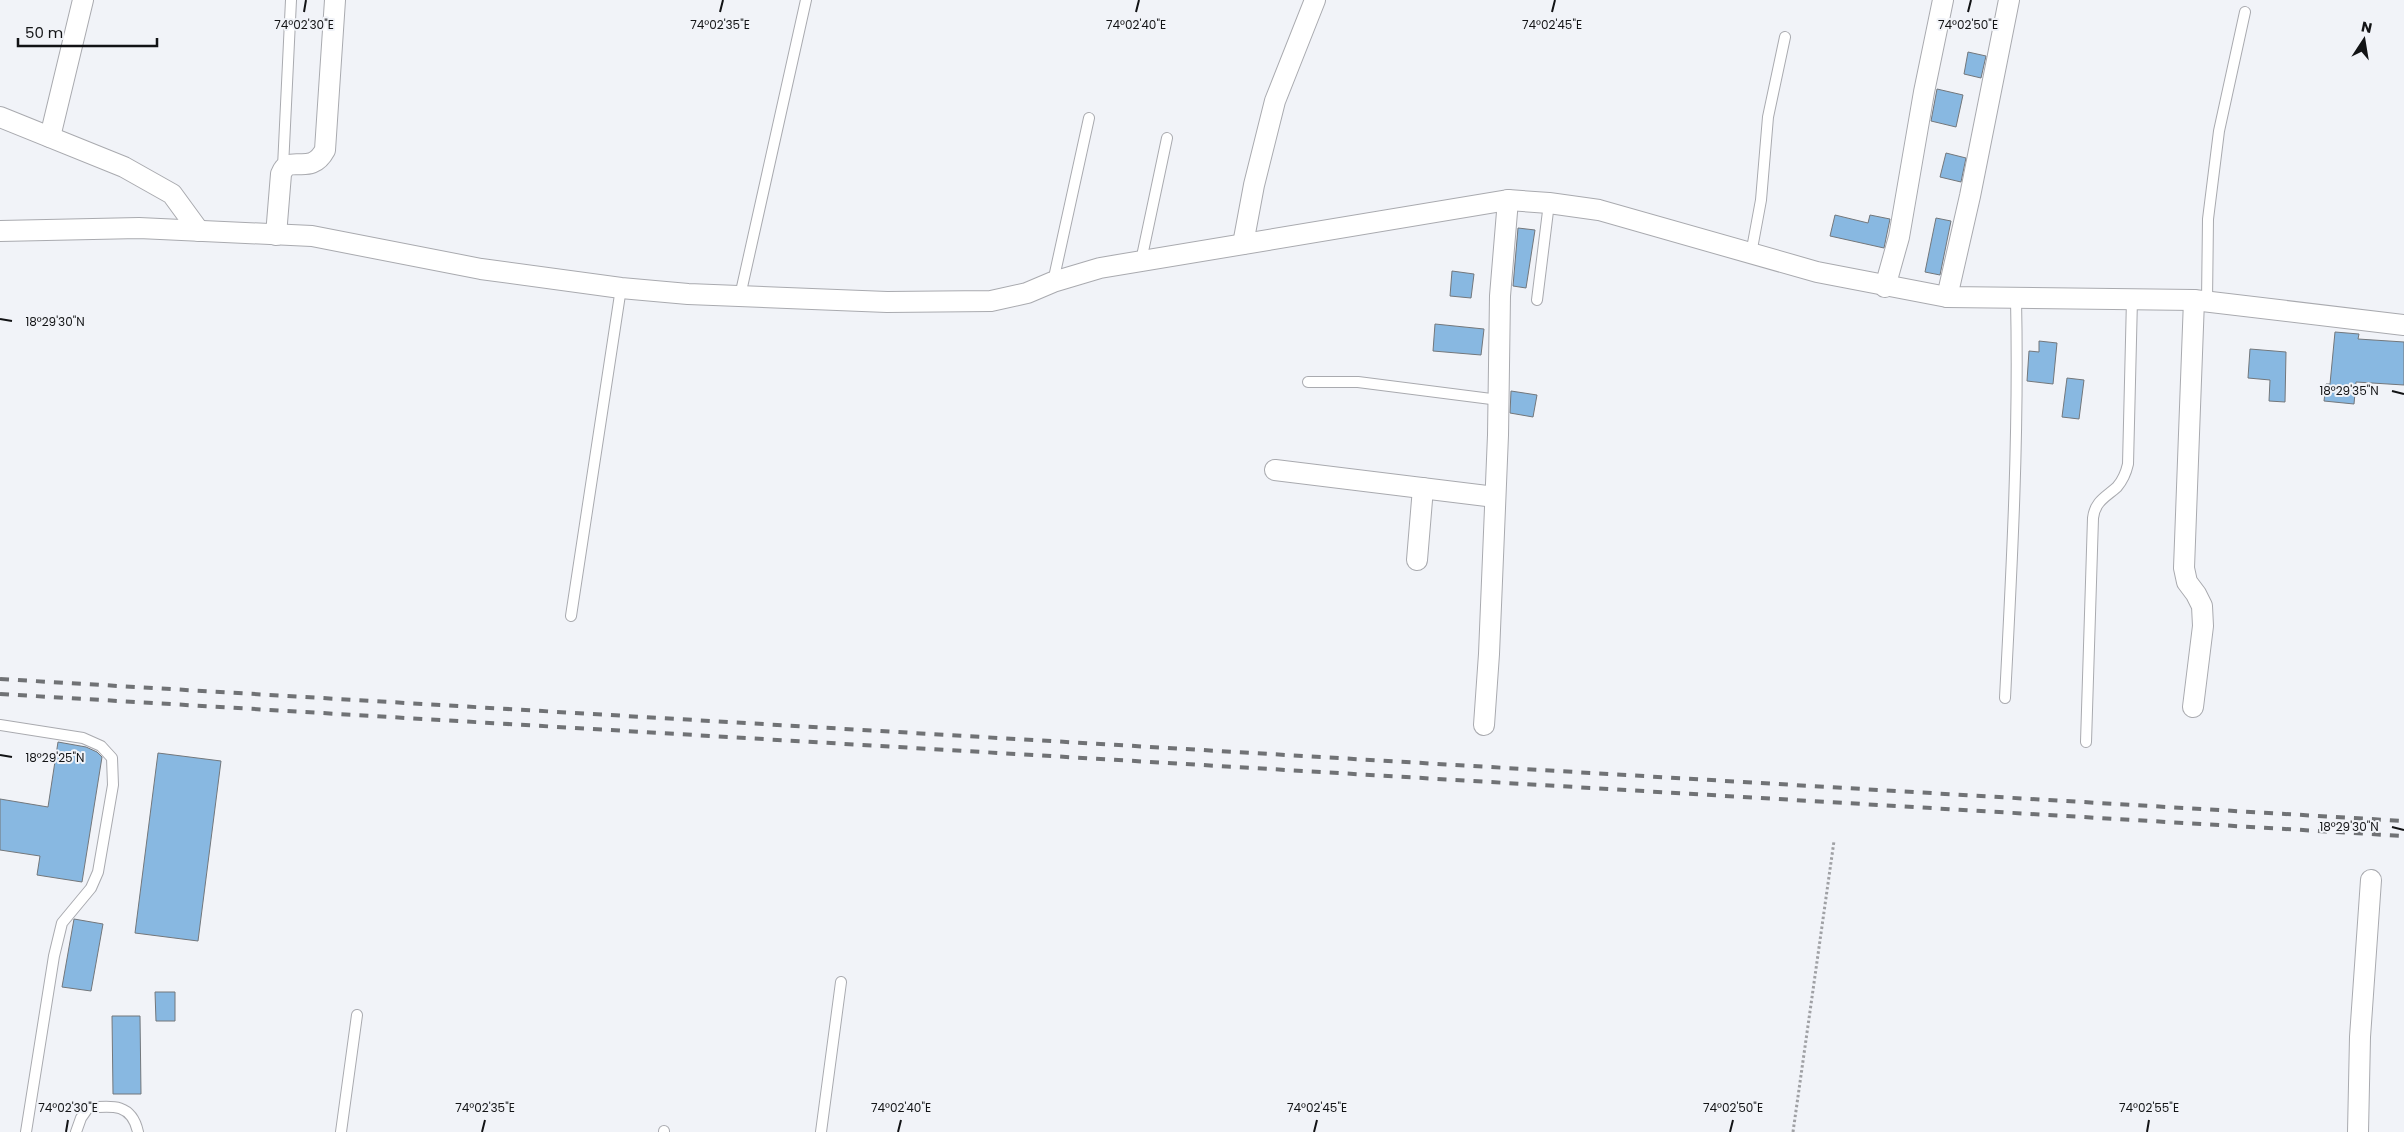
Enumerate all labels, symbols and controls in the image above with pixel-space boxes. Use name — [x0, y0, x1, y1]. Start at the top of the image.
scale bar — [18, 15, 156, 47]
north arrow — [2339, 15, 2389, 65]
text: 74°02'30"E — [274, 16, 334, 33]
text: 74°02'35"E — [690, 16, 750, 33]
text: 74°02'40"E — [1106, 16, 1166, 33]
text: 74°02'45"E — [1522, 16, 1582, 33]
text: 74°02'50"E — [1938, 16, 1998, 33]
text: N — [2359, 16, 2374, 38]
text: 50 m — [25, 22, 63, 43]
text: 18°29'30"N — [25, 313, 85, 330]
text: 18°29'35"N — [2319, 382, 2379, 399]
text: 18°29'25"N — [25, 749, 85, 766]
text: 18°29'30"N — [2319, 818, 2379, 835]
text: 74°02'30"E — [38, 1099, 98, 1116]
text: 74°02'35"E — [455, 1099, 515, 1116]
text: 74°02'40"E — [871, 1099, 931, 1116]
text: 74°02'45"E — [1287, 1099, 1347, 1116]
text: 74°02'50"E — [1703, 1099, 1763, 1116]
text: 74°02'55"E — [2119, 1099, 2179, 1116]

